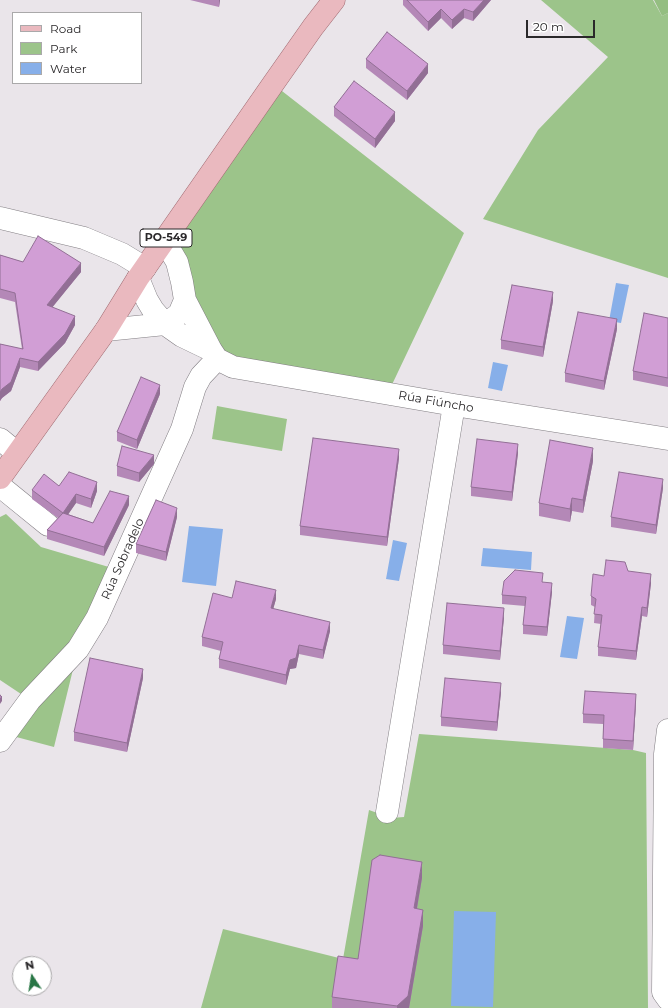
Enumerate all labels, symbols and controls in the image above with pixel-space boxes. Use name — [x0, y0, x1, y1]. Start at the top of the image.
legend — [12, 12, 142, 84]
scale bar — [528, 12, 597, 38]
text: 20 m — [533, 19, 564, 34]
text: Road — [50, 21, 81, 36]
text: Park — [50, 41, 77, 56]
text: Water — [50, 61, 86, 76]
road number: PO-549 — [140, 229, 192, 247]
street label: Rúa Fiúncho — [397, 388, 475, 416]
street label: Rúa Sobradelo — [99, 516, 147, 602]
north arrow — [12, 956, 52, 996]
text: N — [24, 957, 36, 973]

